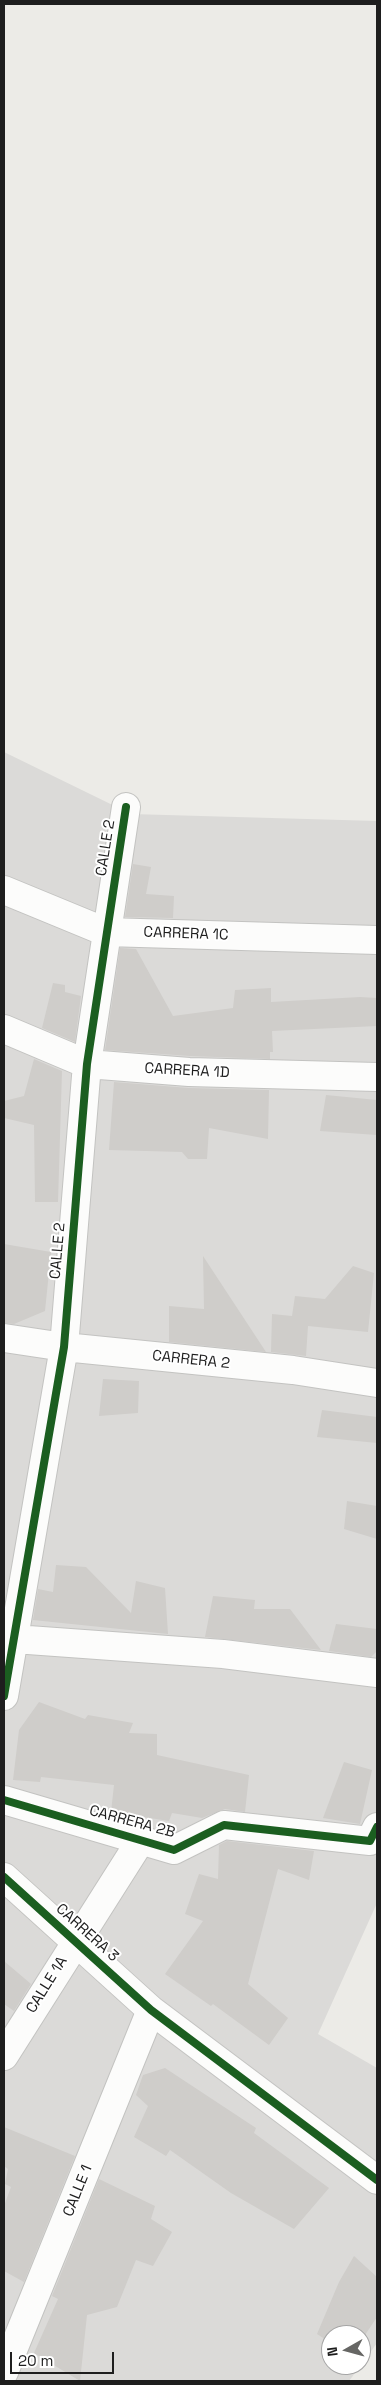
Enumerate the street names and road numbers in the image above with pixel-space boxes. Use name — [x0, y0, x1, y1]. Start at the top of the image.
street label: CALLE 2 — [93, 819, 119, 877]
street label: CARRERA 1C — [143, 924, 229, 944]
street label: CARRERA 1D — [144, 1060, 230, 1082]
street label: CALLE 2 — [47, 1222, 69, 1280]
street label: CARRERA 2 — [151, 1347, 231, 1373]
street label: CARRERA 2B — [87, 1802, 177, 1842]
street label: CARRERA 3 — [52, 1900, 122, 1966]
street label: CALLE 1A — [23, 1953, 71, 2017]
street label: CALLE 1 — [60, 2163, 96, 2219]

